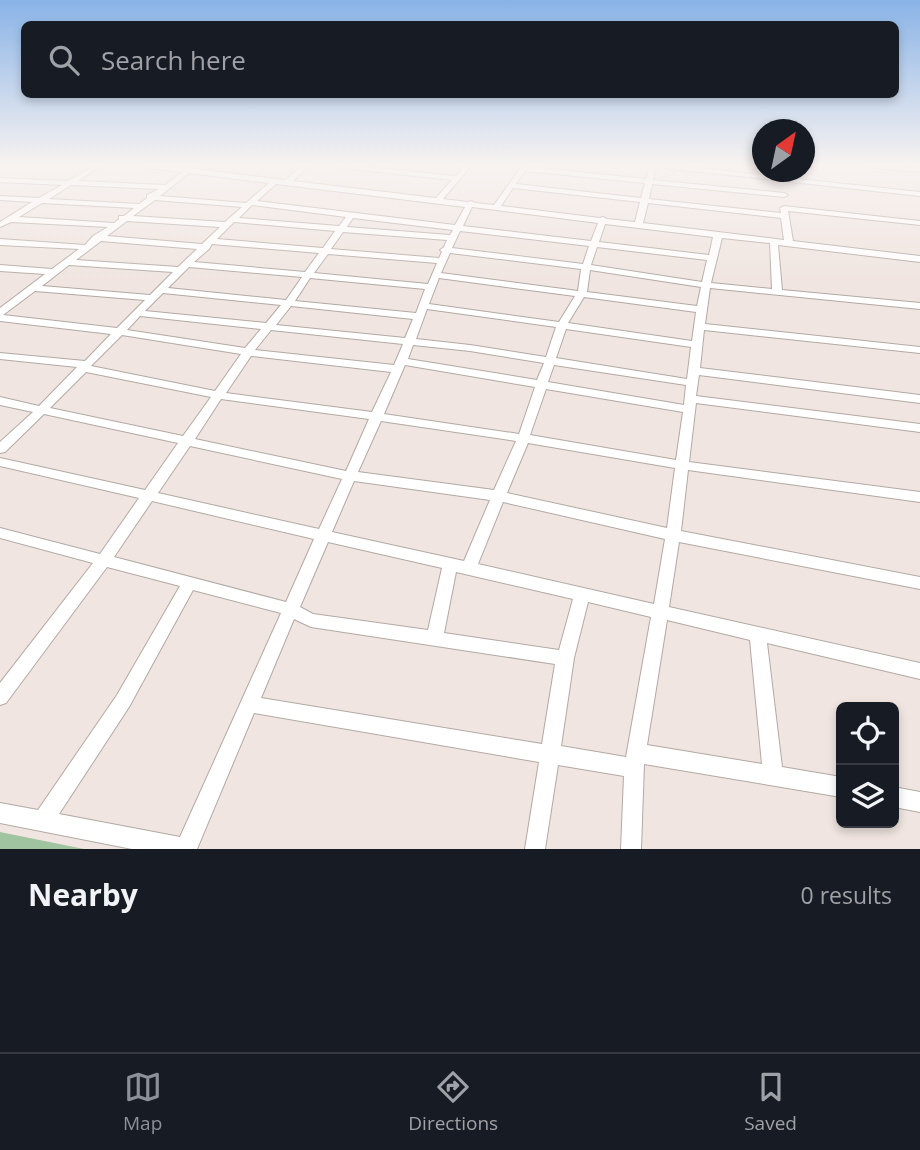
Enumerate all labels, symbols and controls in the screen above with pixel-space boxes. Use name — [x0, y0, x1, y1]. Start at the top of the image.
search box — [21, 21, 899, 98]
icon: search — [45, 41, 83, 79]
text: Search here — [101, 42, 246, 78]
north arrow — [752, 119, 815, 182]
map controls — [836, 702, 899, 828]
button: locate — [836, 702, 899, 765]
button: layers — [836, 765, 899, 828]
text: Nearby — [28, 874, 138, 915]
text: 0 results — [801, 879, 892, 911]
tab: Map — [123, 1068, 162, 1136]
tab: Directions — [408, 1068, 498, 1136]
tab: Saved — [744, 1068, 797, 1136]

